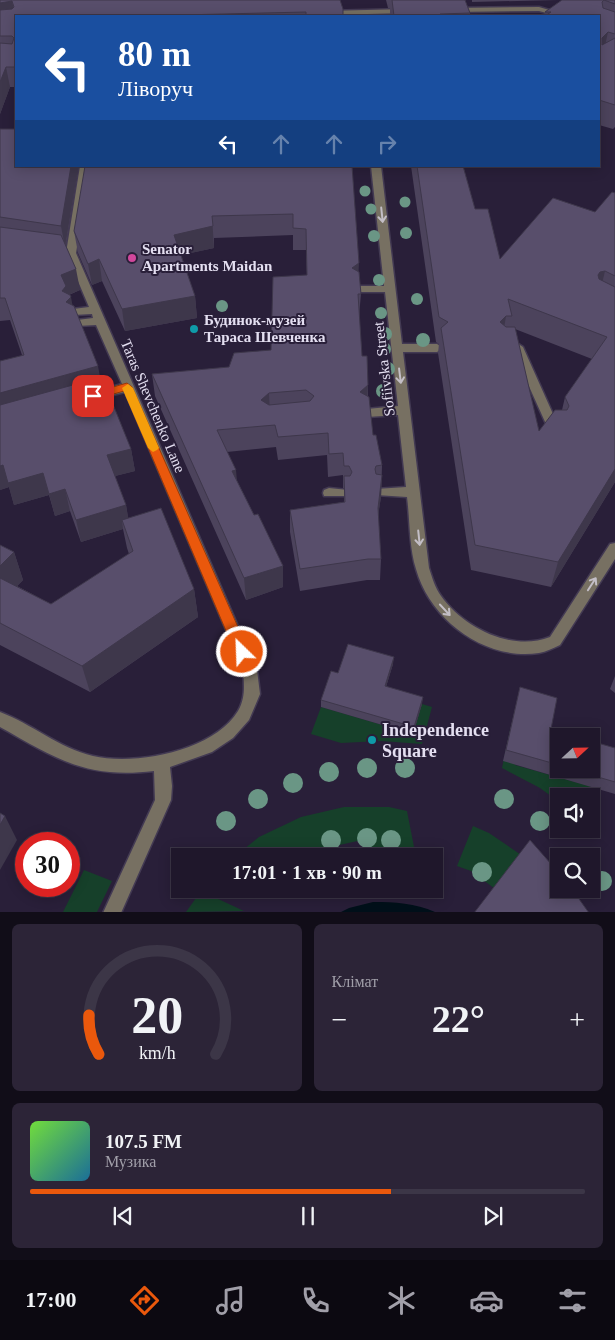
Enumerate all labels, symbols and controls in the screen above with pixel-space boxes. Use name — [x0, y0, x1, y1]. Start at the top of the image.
icon: left — [35, 35, 100, 100]
text: 80 m — [118, 35, 191, 74]
text: Ліворуч — [118, 76, 193, 101]
icon: left — [214, 130, 242, 158]
icon: ahead — [267, 130, 295, 158]
icon: ahead — [320, 130, 348, 158]
icon: right — [373, 130, 401, 158]
one-way arrow — [377, 206, 387, 222]
place label: Senator Apartments Maidan — [142, 241, 273, 274]
marker: Senator Apartments Maidan — [126, 252, 138, 264]
place label: Будинок-музей Тараса Шевченка — [204, 312, 326, 345]
street label: Sofiivska Street — [370, 320, 398, 417]
marker: Будинок-музей Тараса Шевченка — [188, 323, 200, 335]
street label: Taras Shevchenko Lane — [118, 337, 188, 475]
one-way arrow — [395, 368, 405, 384]
pin — [72, 375, 114, 417]
icon: arrive — [79, 382, 107, 410]
one-way arrow — [414, 529, 424, 545]
one-way arrow — [587, 577, 597, 591]
one-way arrow — [439, 604, 451, 617]
position arrow — [215, 625, 267, 677]
place label: Independence Square — [382, 720, 489, 761]
north arrow — [550, 728, 600, 778]
map controls — [550, 728, 600, 898]
marker: Independence Square — [366, 734, 378, 746]
button: sound — [550, 788, 600, 838]
speed limit sign: 30 — [15, 832, 80, 897]
button: search — [550, 848, 600, 898]
text: 17:01 · 1 хв · 90 m — [232, 862, 382, 883]
text: Клімат — [332, 973, 378, 990]
text: 20 — [131, 987, 183, 1044]
text: 22° — [432, 998, 485, 1040]
text: − — [332, 1004, 347, 1035]
text: + — [569, 1004, 585, 1035]
text: km/h — [138, 1043, 175, 1063]
text: 107.5 FM — [105, 1131, 182, 1152]
text: Музика — [105, 1153, 156, 1170]
icon: previous — [109, 1202, 137, 1230]
icon: pause — [294, 1202, 322, 1230]
icon: next — [479, 1202, 507, 1230]
icon: directions — [127, 1283, 162, 1318]
icon: music — [213, 1283, 248, 1318]
icon: phone — [298, 1283, 333, 1318]
icon: climate — [384, 1283, 419, 1318]
icon: car — [469, 1283, 504, 1318]
icon: filters — [555, 1283, 590, 1318]
text: 17:00 — [25, 1287, 77, 1312]

